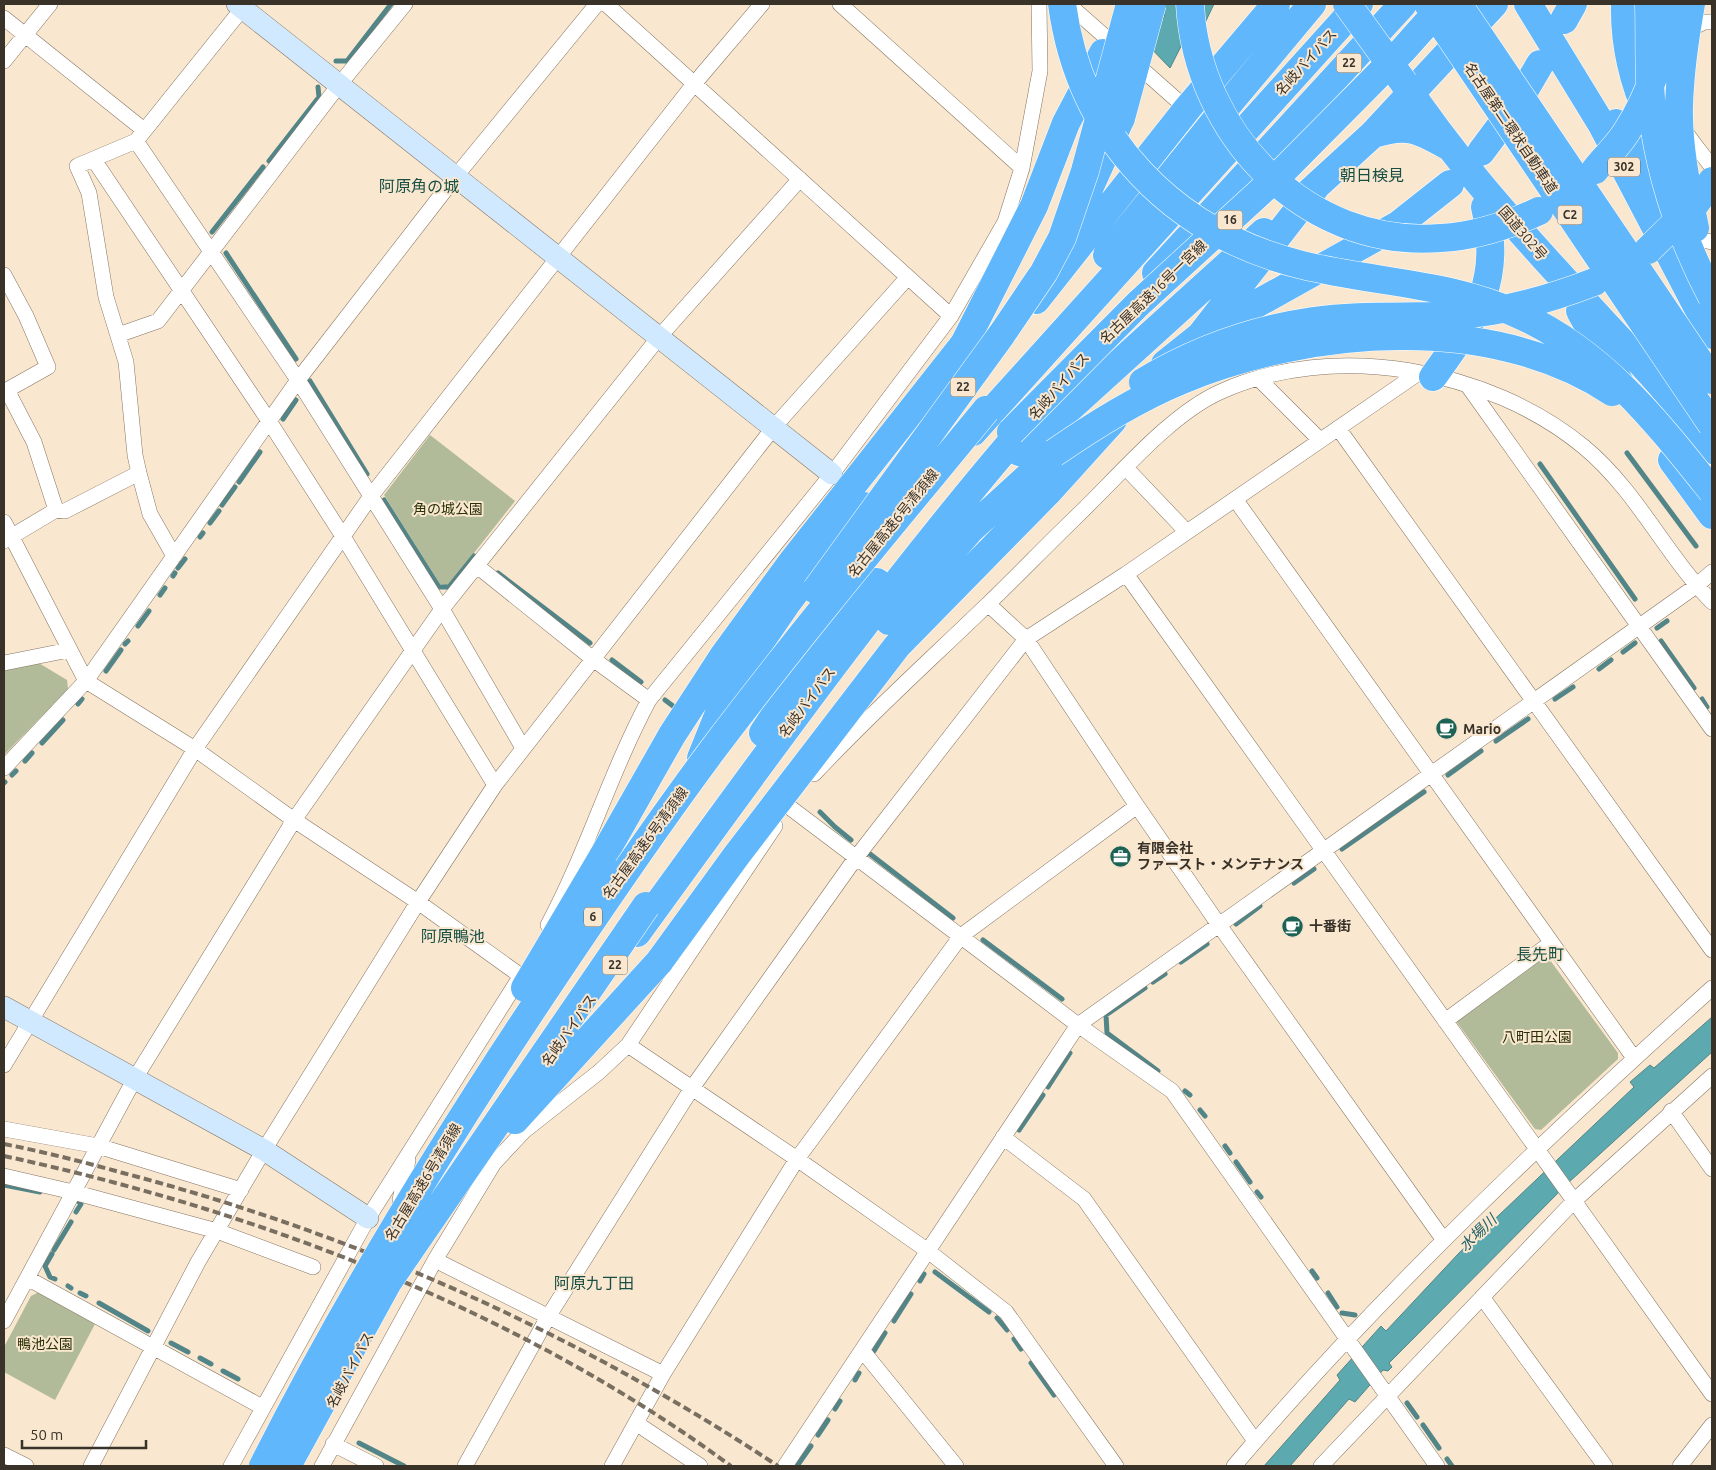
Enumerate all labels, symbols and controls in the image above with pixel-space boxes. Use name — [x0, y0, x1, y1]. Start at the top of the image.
street label: 名岐バイパス — [1272, 26, 1340, 98]
road number: 22 — [1336, 54, 1362, 72]
street label: 名古屋第二環状自動車道 — [1461, 60, 1561, 196]
road number: 302 — [1608, 158, 1640, 176]
district label: 朝日検見 — [1340, 166, 1404, 184]
district label: 阿原角の城 — [379, 177, 459, 195]
street label: 国道302号 — [1495, 203, 1551, 263]
road number: C2 — [1558, 206, 1582, 224]
road number: 16 — [1218, 210, 1242, 230]
street label: 名古屋高速16号一宮線 — [1096, 237, 1210, 347]
street label: 名岐バイパス — [1025, 349, 1093, 423]
road number: 22 — [950, 378, 976, 397]
street label: 名古屋高速6号清須線 — [845, 466, 941, 580]
park label: 角の城公園 — [413, 501, 483, 517]
street label: 名岐バイパス — [775, 664, 839, 740]
cafe icon: Mario — [1435, 717, 1459, 741]
place label: Mario — [1463, 721, 1501, 737]
street label: 名古屋高速6号清須線 — [599, 784, 691, 902]
place label: 有限会社 ファースト・メンテナンス — [1137, 840, 1304, 872]
office icon: 有限会社 ファースト・メンテナンス — [1109, 844, 1133, 868]
road number: 6 — [584, 908, 602, 926]
cafe icon: 十番街 — [1281, 914, 1305, 938]
place label: 十番街 — [1309, 918, 1351, 934]
district label: 阿原鴨池 — [421, 927, 485, 945]
district label: 長先町 — [1516, 945, 1564, 963]
road number: 22 — [602, 956, 628, 974]
street label: 名岐バイパス — [538, 991, 600, 1069]
park label: 八町田公園 — [1502, 1029, 1572, 1045]
street label: 名古屋高速6号清須線 — [382, 1120, 464, 1244]
water label: 水場川 — [1456, 1210, 1501, 1254]
district label: 阿原九丁田 — [554, 1274, 634, 1292]
street label: 名岐バイパス — [323, 1329, 377, 1411]
park label: 鴨池公園 — [17, 1336, 73, 1352]
scale bar — [22, 1418, 146, 1450]
text: 50 m — [30, 1426, 63, 1443]

